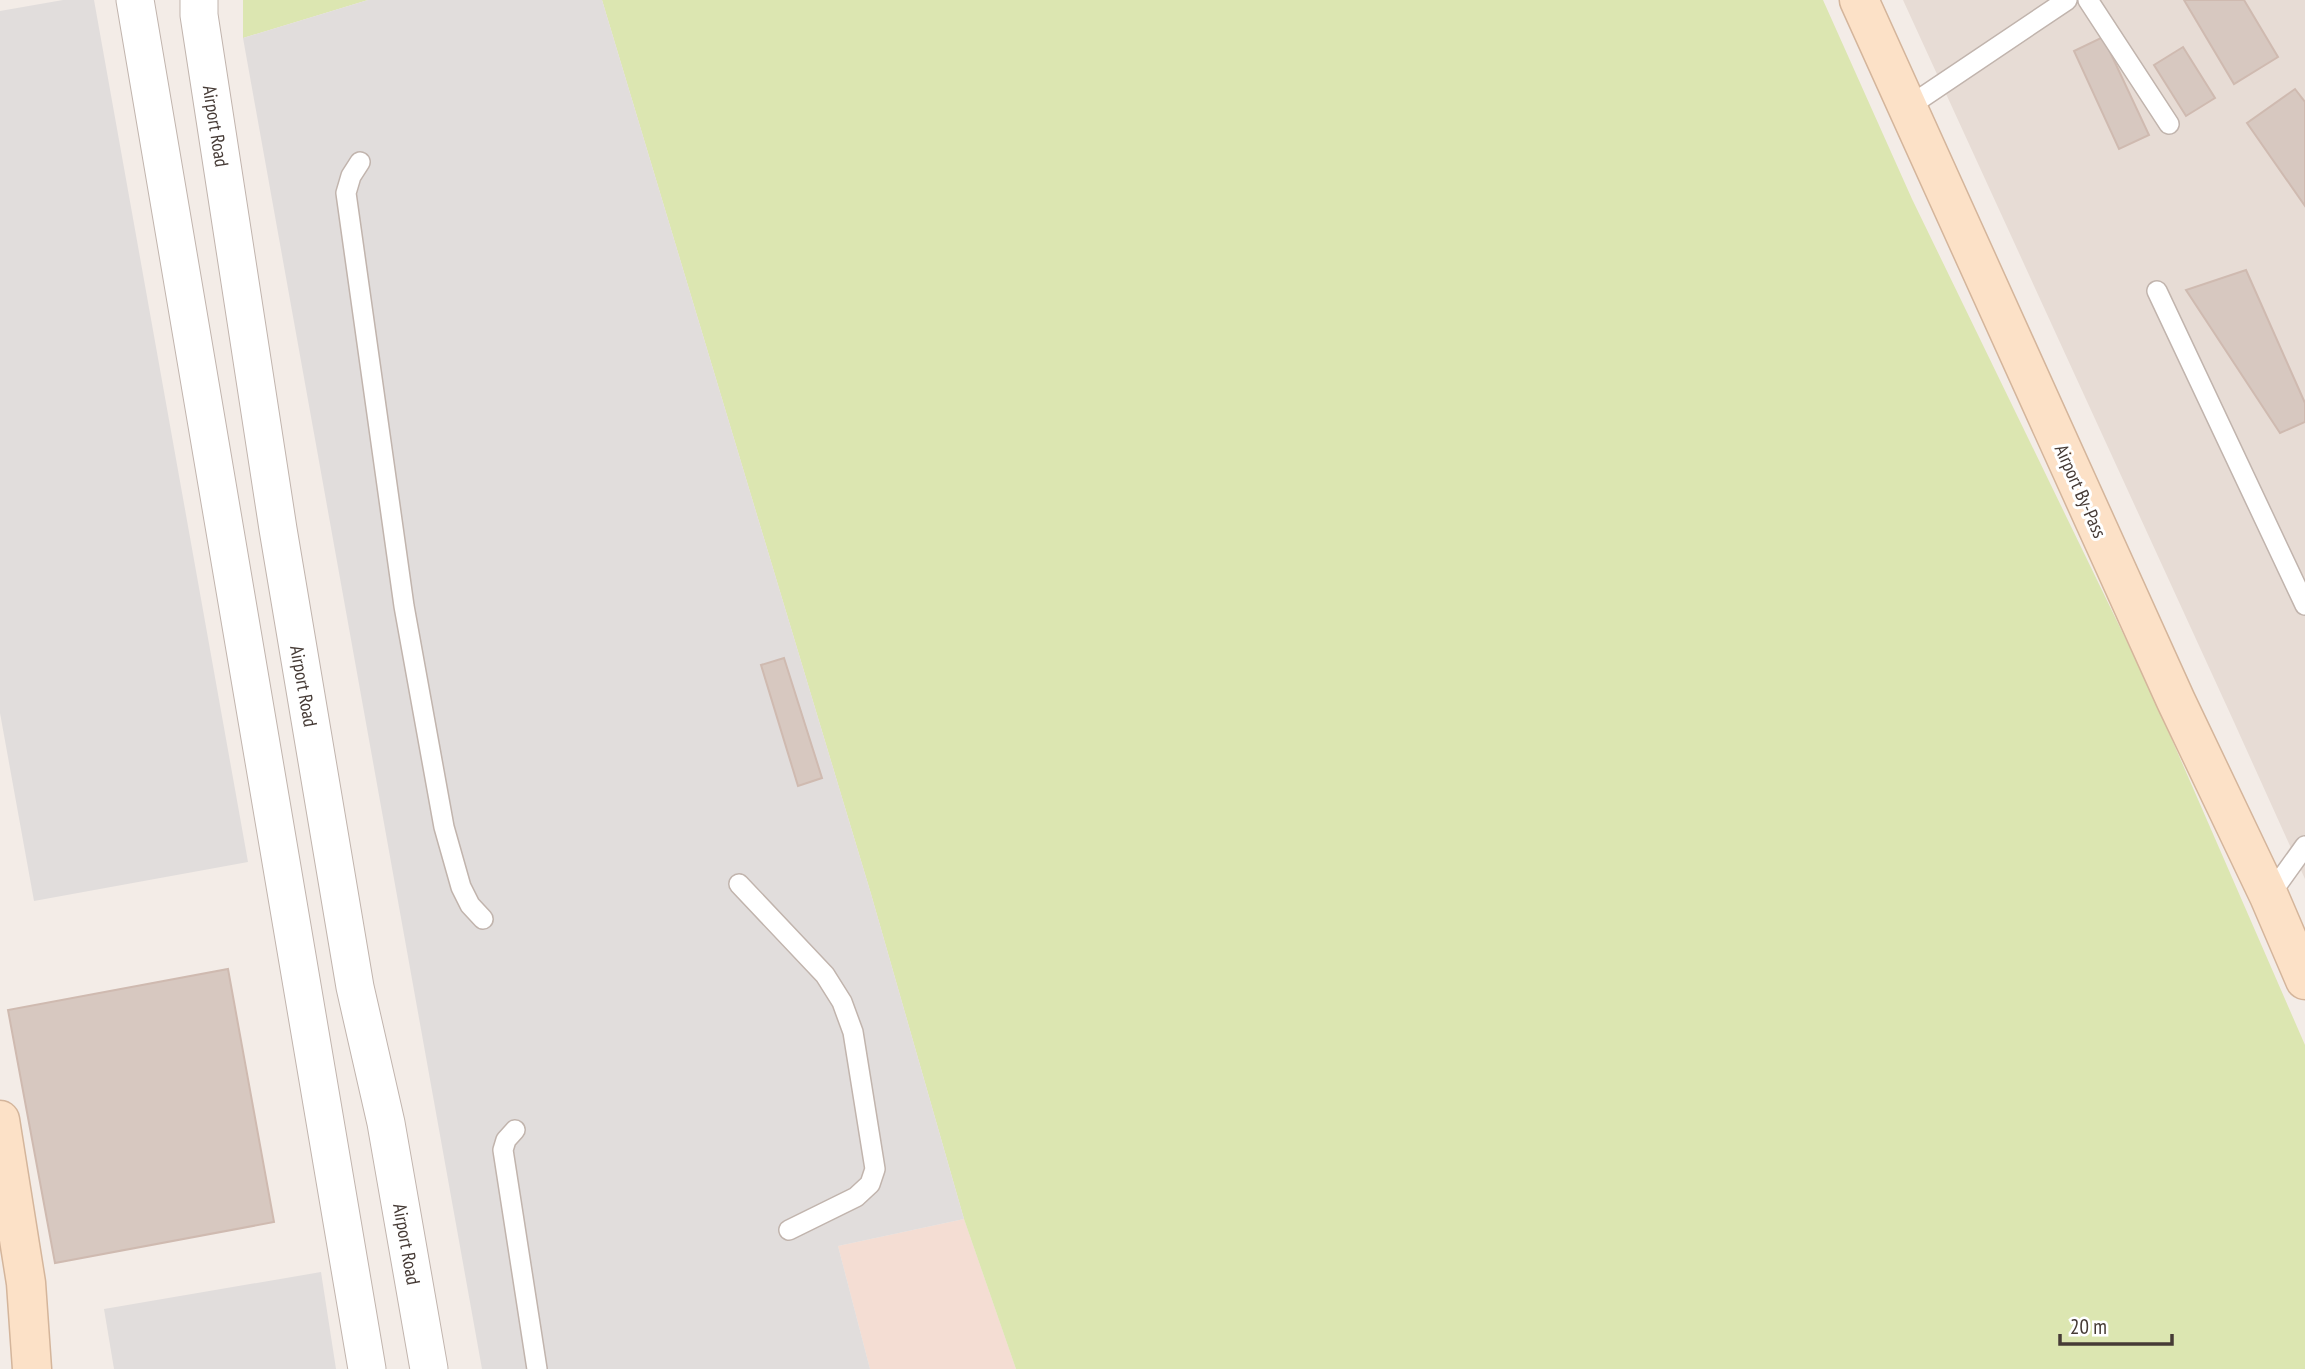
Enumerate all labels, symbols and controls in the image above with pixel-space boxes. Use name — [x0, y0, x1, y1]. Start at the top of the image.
street label: Airport Road — [198, 84, 234, 168]
street label: Airport By-Pass — [2050, 441, 2112, 541]
street label: Airport Road — [285, 643, 323, 729]
street label: Airport Road — [388, 1201, 426, 1287]
scale bar — [2060, 1302, 2172, 1346]
text: 20 m — [2070, 1313, 2107, 1340]

